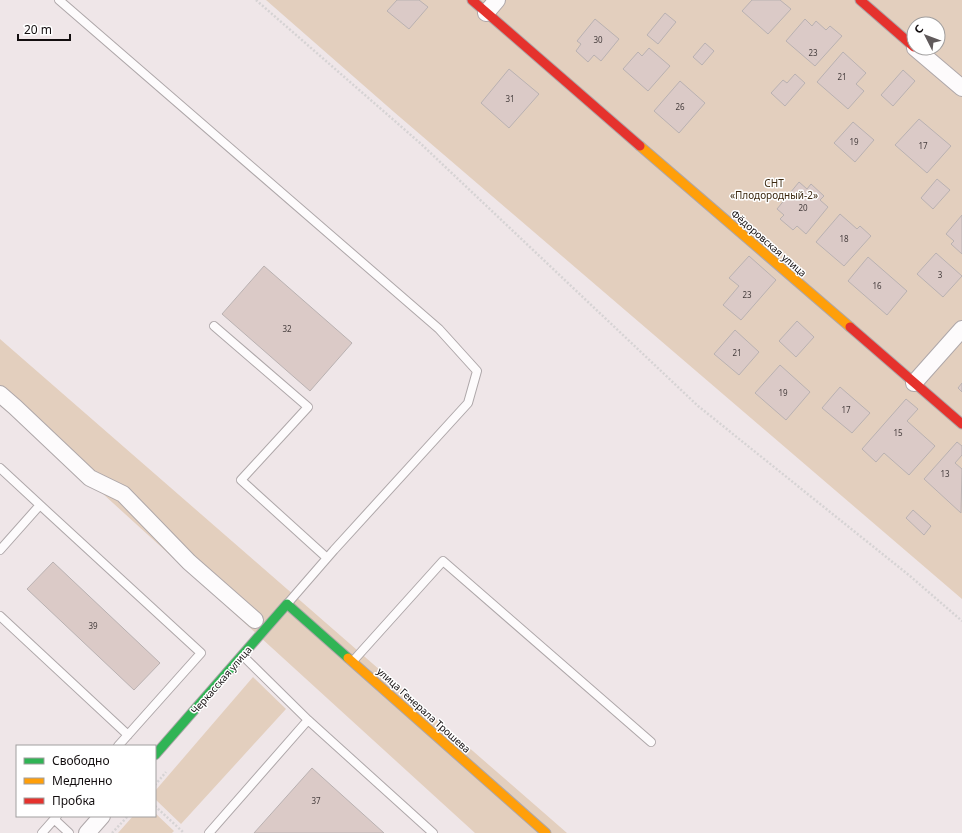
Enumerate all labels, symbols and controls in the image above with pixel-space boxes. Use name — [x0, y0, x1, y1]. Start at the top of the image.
scale bar — [18, 16, 70, 42]
north arrow — [906, 16, 946, 56]
text: 20 m — [24, 21, 52, 38]
text: С — [910, 21, 926, 37]
house number: 30 — [593, 34, 603, 45]
house number: 23 — [808, 47, 818, 58]
house number: 21 — [837, 71, 847, 82]
house number: 31 — [505, 93, 515, 104]
house number: 26 — [675, 101, 685, 112]
house number: 19 — [849, 136, 859, 147]
house number: 17 — [918, 140, 928, 151]
park label: СНТ «Плодородный-2» — [730, 176, 818, 202]
house number: 20 — [798, 202, 808, 213]
street label: Фёдоровская улица — [728, 206, 810, 280]
house number: 18 — [839, 233, 849, 244]
house number: 3 — [938, 269, 943, 280]
house number: 16 — [872, 280, 882, 291]
house number: 23 — [742, 289, 752, 300]
house number: 32 — [282, 323, 292, 334]
house number: 21 — [732, 347, 742, 358]
house number: 19 — [778, 387, 788, 398]
house number: 17 — [841, 404, 851, 415]
house number: 15 — [893, 427, 903, 438]
house number: 13 — [940, 468, 950, 479]
house number: 39 — [88, 620, 98, 631]
street label: Черкасская улица — [187, 643, 255, 717]
street label: улица Генерала Трошева — [374, 664, 474, 756]
legend — [16, 745, 156, 817]
text: Свободно — [52, 752, 110, 769]
text: Медленно — [52, 772, 112, 789]
text: Пробка — [52, 792, 95, 809]
house number: 37 — [311, 795, 321, 806]

